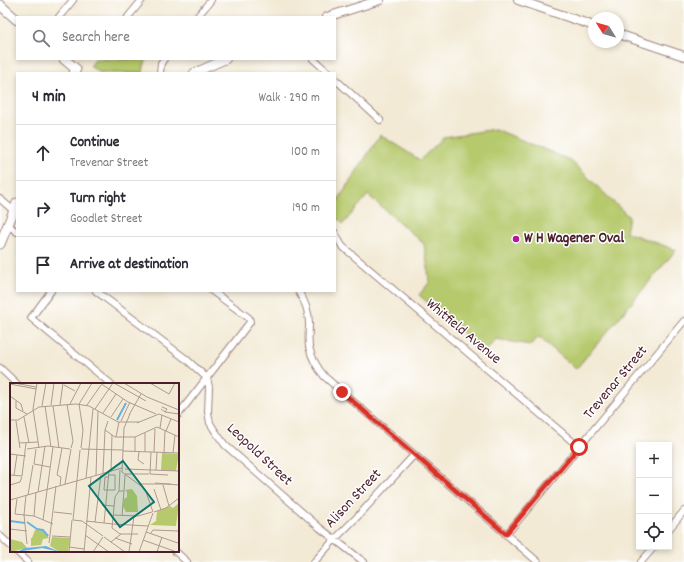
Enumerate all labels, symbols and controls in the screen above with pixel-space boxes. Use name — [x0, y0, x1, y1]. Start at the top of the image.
north arrow — [588, 12, 624, 48]
search box — [16, 16, 336, 60]
icon: search — [30, 27, 52, 49]
text: Search here — [62, 27, 130, 49]
text: 4 min — [32, 86, 66, 110]
text: Walk · 290 m — [258, 89, 320, 108]
text: Continue — [70, 132, 119, 154]
icon: ahead — [32, 142, 54, 164]
text: 100 m — [291, 143, 320, 162]
text: Trevenar Street — [70, 154, 148, 173]
text: Turn right — [70, 188, 126, 210]
icon: right — [32, 198, 54, 220]
text: 190 m — [292, 199, 320, 218]
text: Goodlet Street — [70, 210, 142, 229]
place label: W H Wagener Oval — [524, 228, 624, 250]
marker: W H Wagener Oval — [511, 234, 521, 244]
icon: arrive — [32, 254, 54, 276]
text: Arrive at destination — [70, 254, 188, 276]
street label: Whitfield Avenue — [421, 294, 506, 370]
street label: Trevenar Street — [579, 341, 654, 425]
inset map — [10, 383, 179, 552]
route end — [333, 383, 351, 401]
street label: Leopold Street — [221, 418, 297, 492]
route start — [570, 438, 588, 456]
map controls — [636, 442, 672, 550]
button: + — [636, 442, 672, 478]
street label: Alison Street — [321, 464, 388, 534]
button: − — [636, 478, 672, 514]
button: locate — [636, 514, 672, 550]

